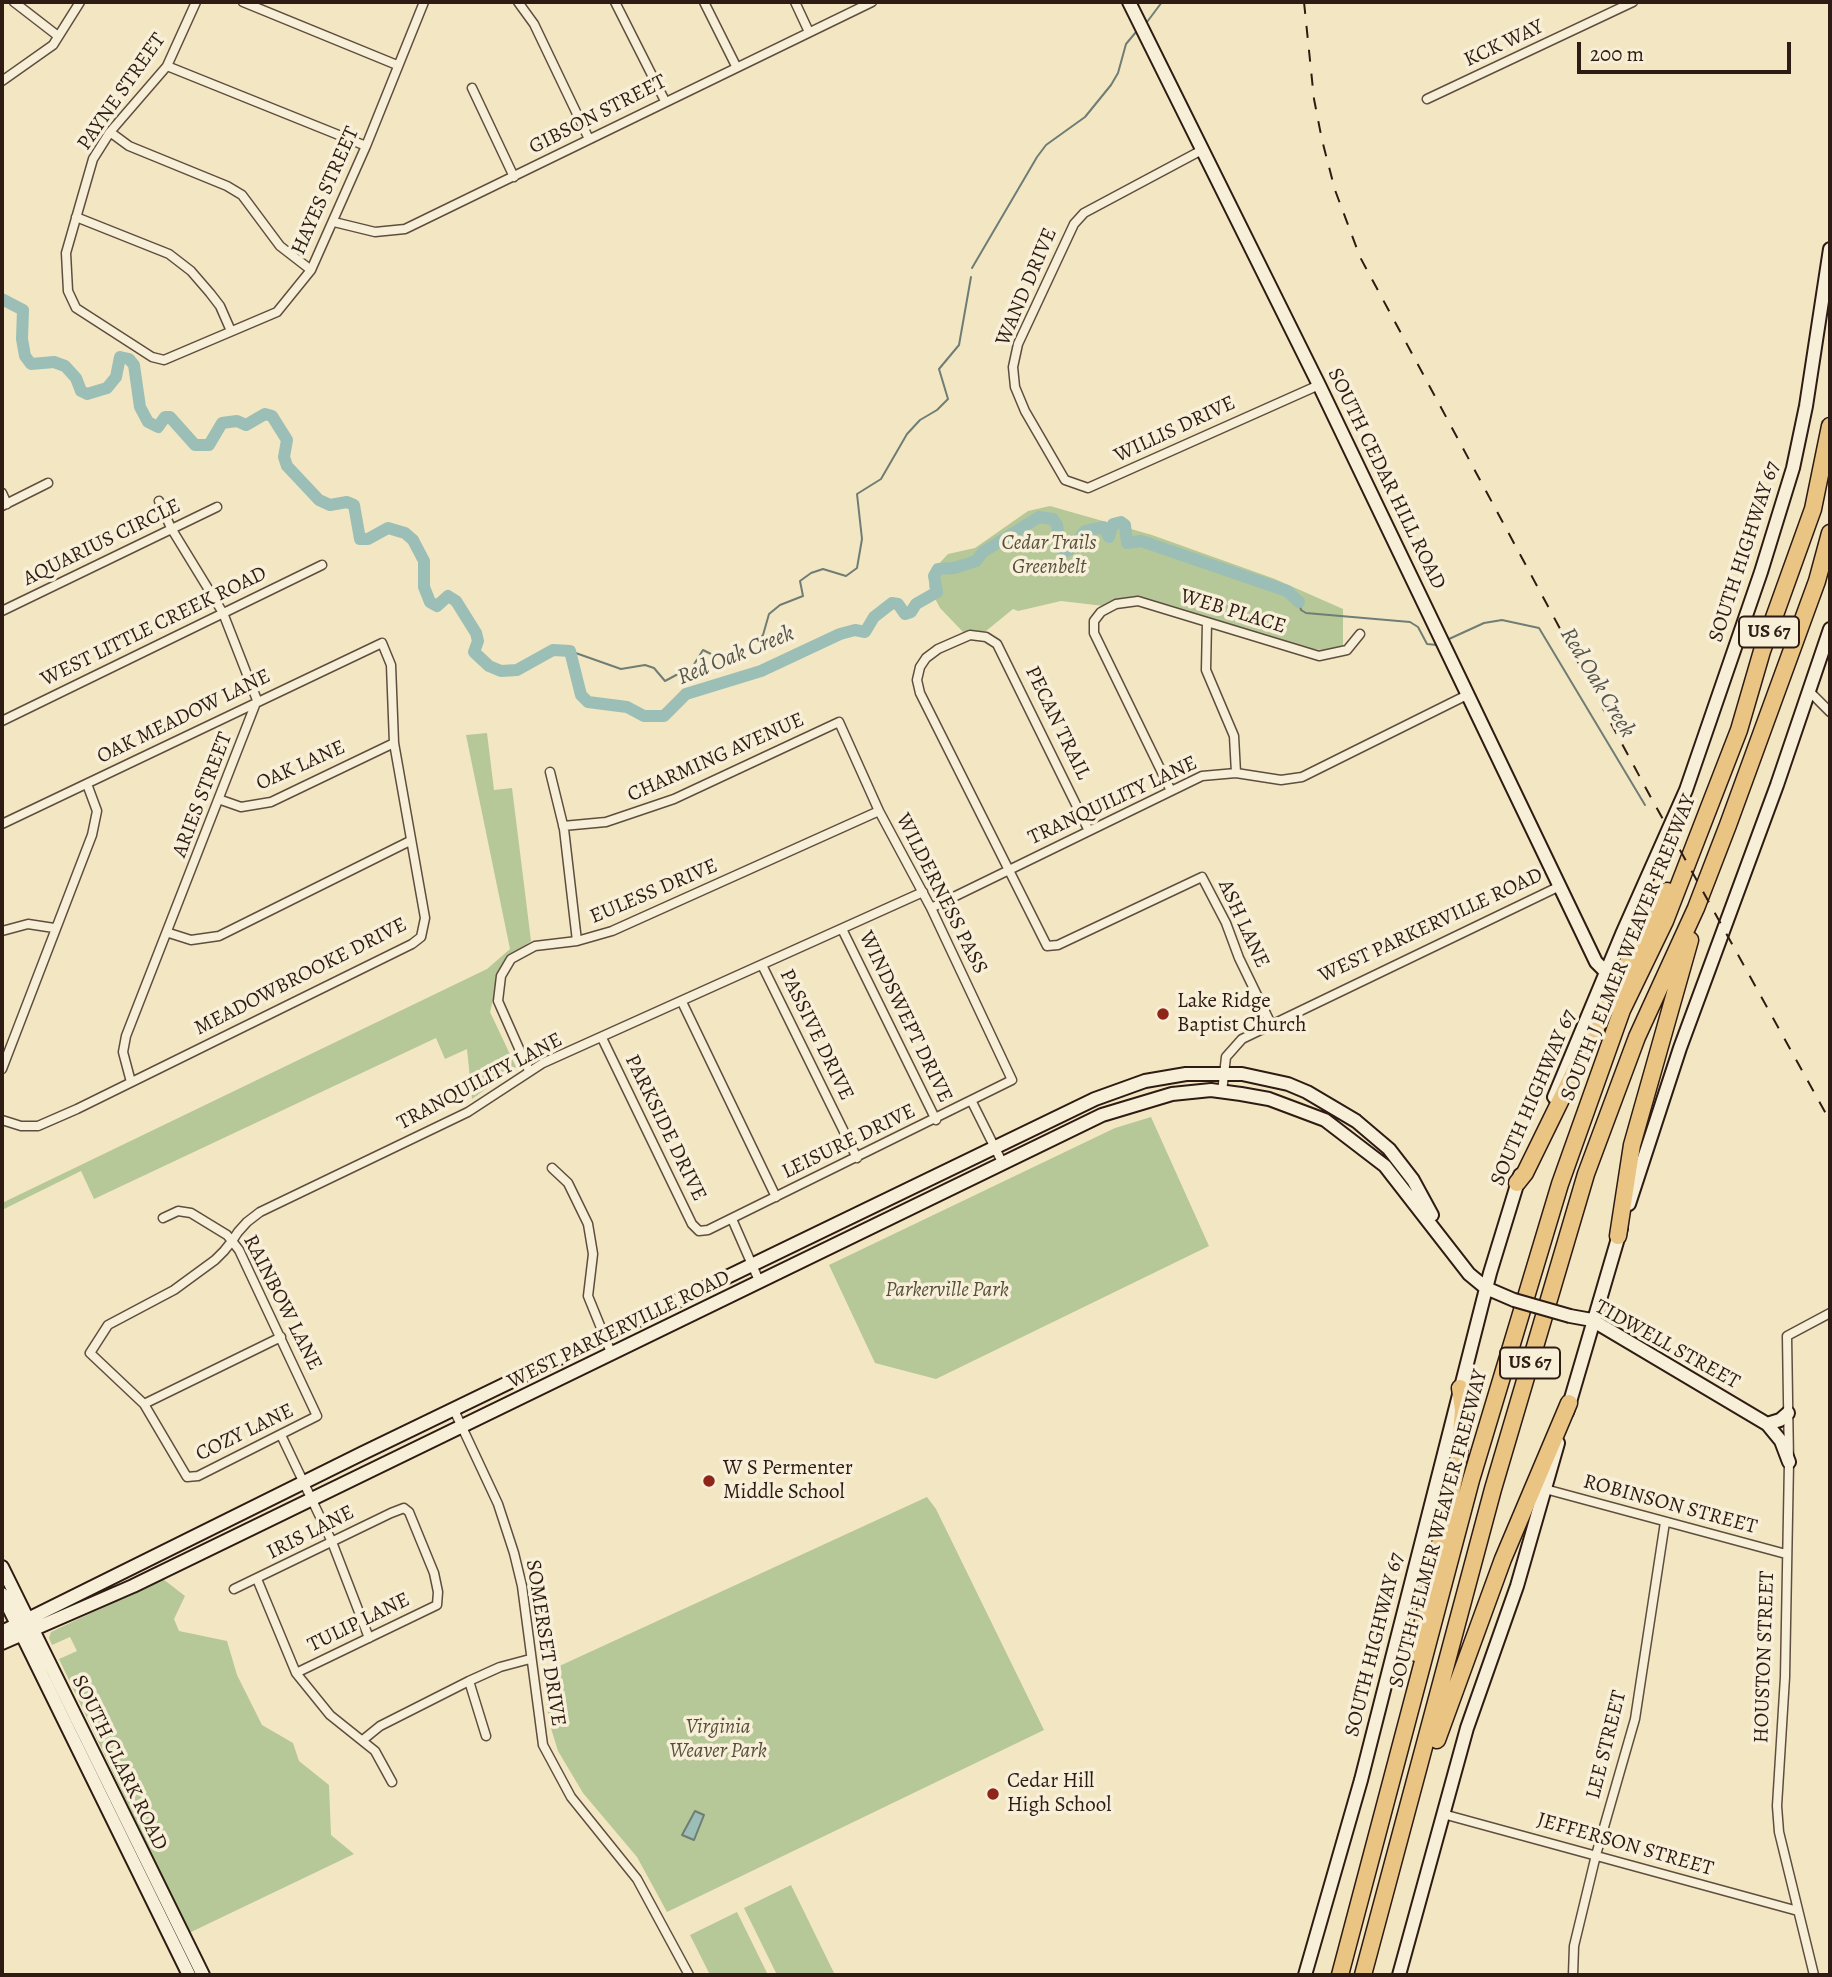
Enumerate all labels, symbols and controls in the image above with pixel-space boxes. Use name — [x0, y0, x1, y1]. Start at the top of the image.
street label: KCK WAY — [1460, 15, 1548, 73]
scale bar — [1580, 28, 1794, 72]
street label: PAYNE STREET — [72, 29, 172, 155]
text: 200 m — [1590, 40, 1644, 68]
street label: GIBSON STREET — [525, 70, 671, 160]
street label: HAYES STREET — [286, 123, 366, 259]
street label: WAND DRIVE — [991, 224, 1063, 350]
street label: SOUTH CEDAR HILL ROAD — [1321, 364, 1451, 594]
street label: WILLIS DRIVE — [1110, 391, 1240, 469]
street label: SOUTH HIGHWAY 67 — [1704, 458, 1786, 646]
street label: AQUARIUS CIRCLE — [19, 494, 185, 592]
park label: Cedar Trails Greenbelt — [1002, 531, 1096, 581]
street label: WEST LITTLE CREEK ROAD — [37, 561, 271, 693]
street label: WEB PLACE — [1177, 584, 1289, 640]
road number: US 67 — [1739, 617, 1799, 648]
water label: Red Oak Creek — [674, 620, 798, 692]
water label: Red Oak Creek — [1553, 623, 1641, 743]
street label: PECAN TRAIL — [1019, 662, 1095, 784]
street label: OAK MEADOW LANE — [93, 664, 275, 770]
street label: CHARMING AVENUE — [624, 708, 808, 808]
street label: ARIES STREET — [168, 729, 238, 861]
street label: OAK LANE — [253, 735, 349, 797]
street label: TRANQUILITY LANE — [1025, 751, 1201, 851]
street label: SOUTH J ELMER WEAVER FREEWAY — [1556, 791, 1702, 1105]
street label: WILDERNESS PASS — [890, 809, 992, 979]
street label: EULESS DRIVE — [586, 854, 722, 930]
street label: WEST PARKERVILLE ROAD — [1315, 863, 1547, 989]
street label: ASH LANE — [1212, 876, 1274, 972]
street label: MEADOWBROOKE DRIVE — [191, 912, 411, 1042]
street label: WINDSWEPT DRIVE — [853, 927, 957, 1107]
street label: PASSIVE DRIVE — [773, 965, 859, 1105]
place label: Lake Ridge Baptist Church — [1177, 989, 1306, 1039]
marker: Lake Ridge Baptist Church — [1155, 1006, 1171, 1022]
street label: SOUTH HIGHWAY 67 — [1486, 1006, 1582, 1190]
street label: TRANQUILITY LANE — [393, 1028, 567, 1136]
street label: PARKSIDE DRIVE — [619, 1051, 711, 1205]
street label: LEISURE DRIVE — [778, 1099, 920, 1185]
street label: RAINBOW LANE — [237, 1231, 327, 1375]
street label: WEST PARKERVILLE ROAD — [504, 1265, 734, 1395]
park label: Parkerville Park — [885, 1278, 1009, 1304]
street label: TIDWELL STREET — [1590, 1295, 1744, 1395]
road number: US 67 — [1500, 1348, 1560, 1378]
street label: SOUTH J ELMER WEAVER FREEWAY — [1384, 1367, 1494, 1691]
street label: COZY LANE — [192, 1398, 298, 1468]
place label: W S Permenter Middle School — [723, 1456, 853, 1506]
street label: ROBINSON STREET — [1580, 1470, 1760, 1540]
marker: W S Permenter Middle School — [701, 1473, 717, 1489]
street label: IRIS LANE — [263, 1500, 359, 1566]
street label: SOUTH HIGHWAY 67 — [1340, 1550, 1410, 1740]
street label: SOMERSET DRIVE — [519, 1558, 571, 1728]
street label: HOUSTON STREET — [1749, 1570, 1781, 1744]
street label: TULIP LANE — [304, 1588, 414, 1658]
street label: SOUTH CLARK ROAD — [66, 1671, 172, 1855]
street label: LEE STREET — [1581, 1688, 1633, 1802]
park label: Virginia Weaver Park — [669, 1715, 767, 1765]
place label: Cedar Hill High School — [1007, 1769, 1111, 1819]
marker: Cedar Hill High School — [985, 1786, 1001, 1802]
street label: JEFFERSON STREET — [1534, 1808, 1716, 1882]

